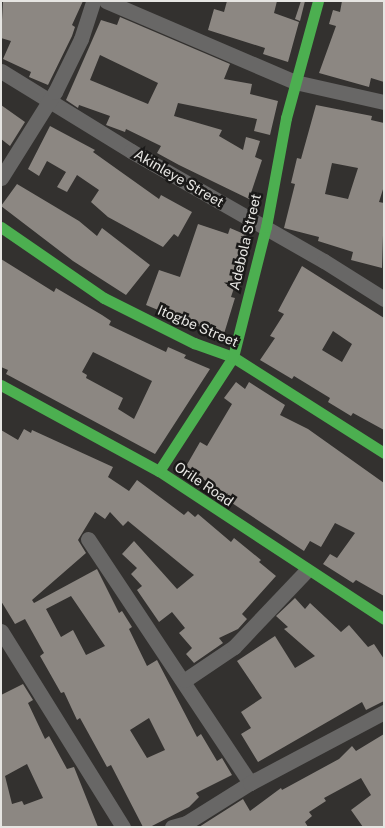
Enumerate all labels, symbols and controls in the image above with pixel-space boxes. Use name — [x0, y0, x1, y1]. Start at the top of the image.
street label: Akinleye Street — [131, 146, 227, 210]
street label: Adebola Street — [226, 192, 264, 292]
street label: Itogbe Street — [155, 301, 241, 351]
street label: Orile Road — [171, 458, 237, 510]

